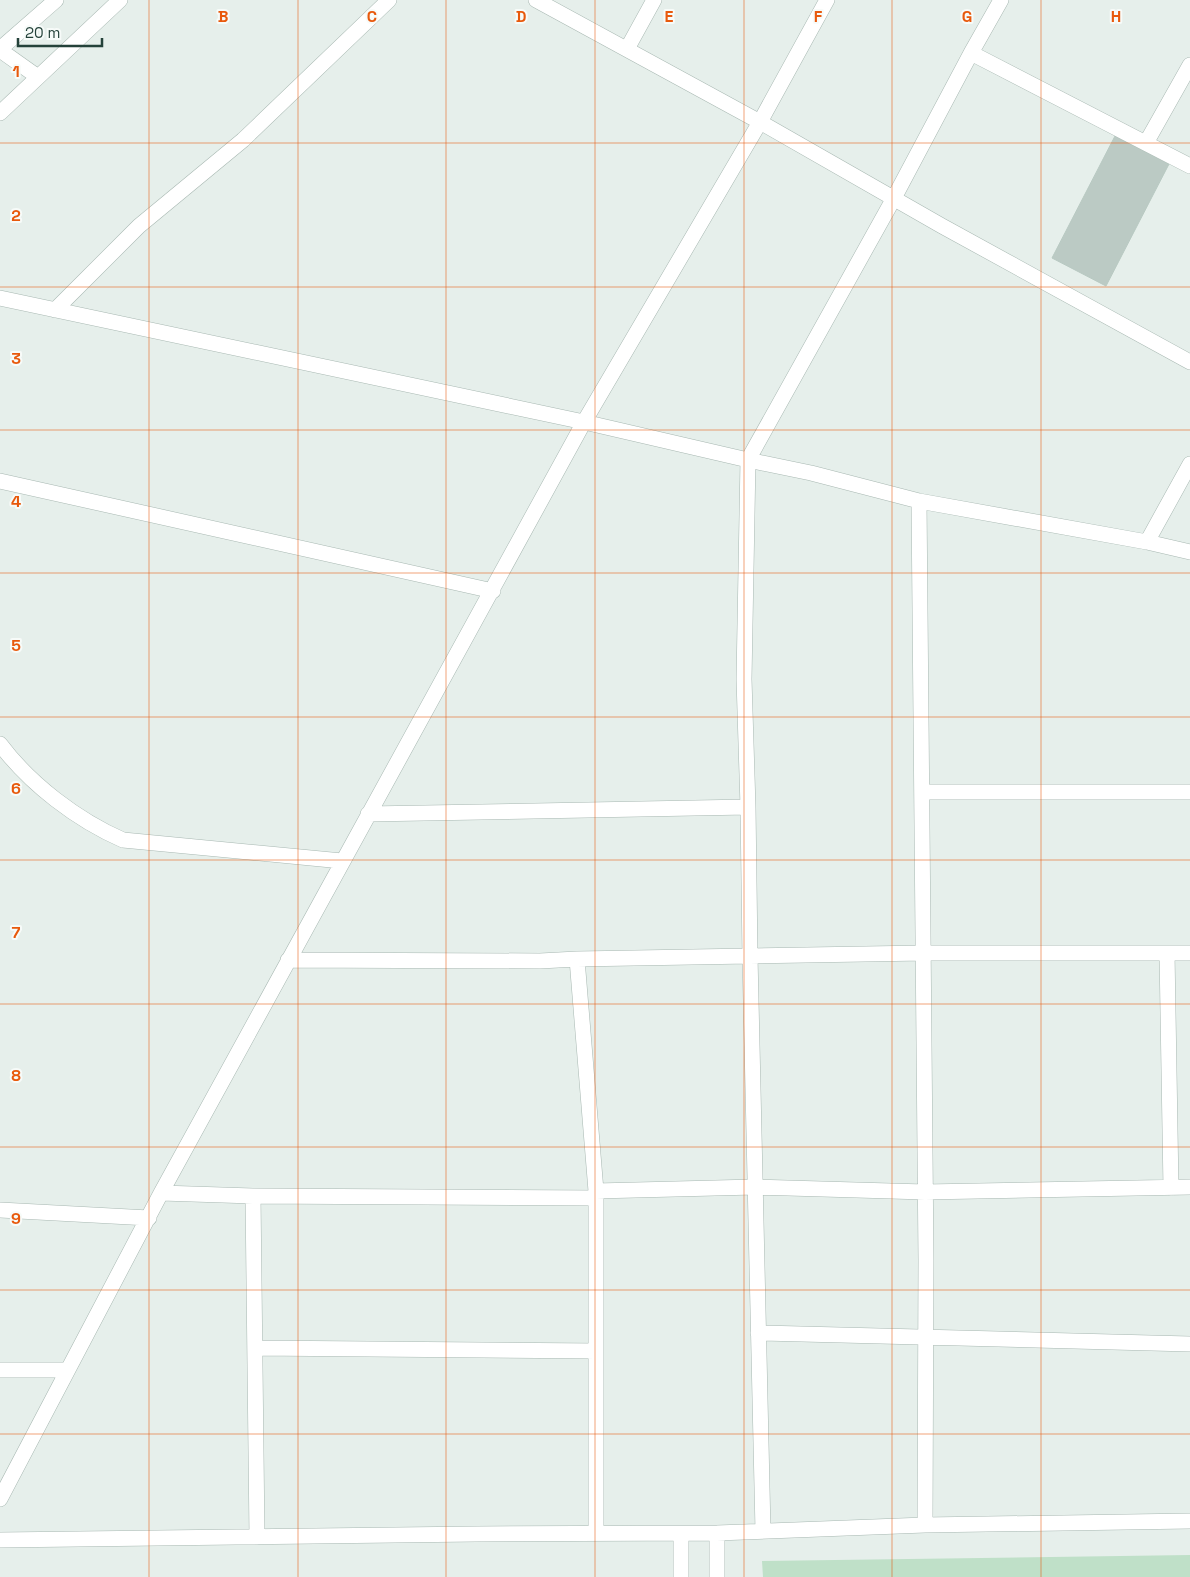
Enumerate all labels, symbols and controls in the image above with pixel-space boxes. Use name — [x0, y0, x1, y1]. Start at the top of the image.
text: B — [218, 6, 228, 27]
text: C — [367, 6, 377, 27]
text: D — [516, 6, 526, 27]
text: E — [665, 6, 674, 27]
text: F — [814, 6, 823, 27]
text: G — [962, 6, 972, 27]
text: H — [1111, 6, 1121, 27]
scale bar — [18, 15, 101, 47]
text: 20 m — [25, 23, 60, 42]
text: 1 — [12, 61, 20, 82]
text: 2 — [11, 205, 21, 226]
text: 3 — [11, 348, 21, 369]
text: 4 — [11, 491, 21, 512]
text: 5 — [11, 635, 21, 656]
text: 6 — [11, 778, 21, 799]
text: 7 — [12, 922, 21, 943]
text: 8 — [11, 1065, 21, 1086]
text: 9 — [11, 1208, 21, 1229]

